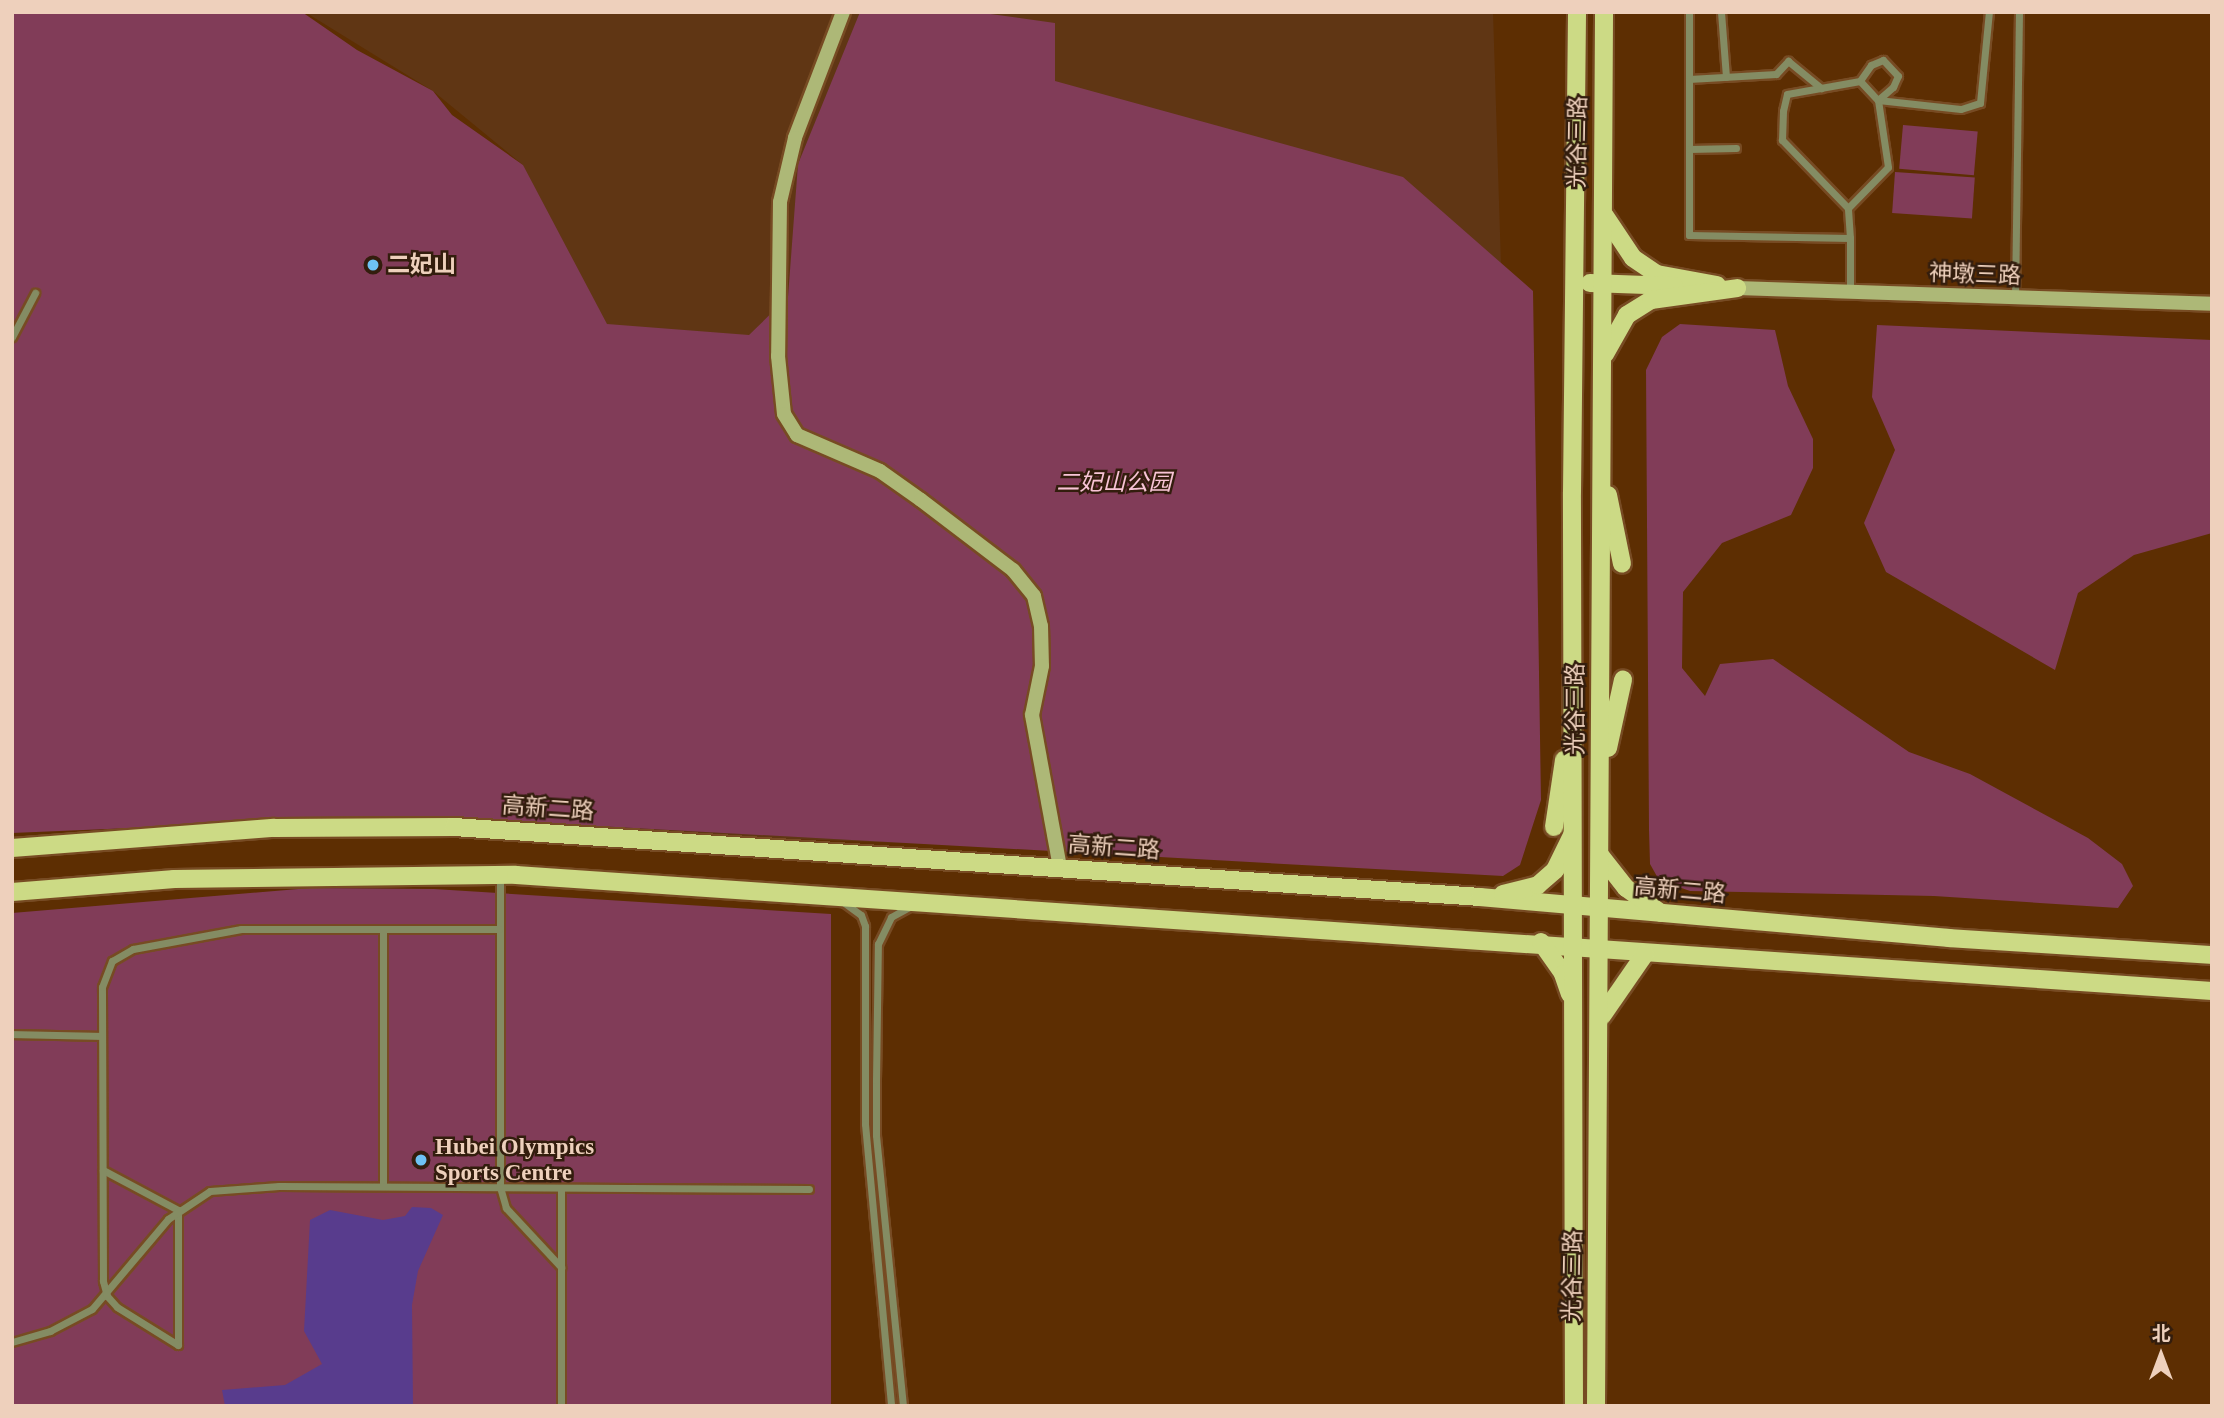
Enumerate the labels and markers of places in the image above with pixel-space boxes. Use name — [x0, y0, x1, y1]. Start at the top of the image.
place label: 二妃山 — [387, 251, 456, 279]
marker: 二妃山 — [365, 257, 381, 273]
place label: Hubei Olympics Sports Centre — [435, 1133, 594, 1187]
marker: Hubei Olympics Sports Centre — [413, 1152, 429, 1168]

